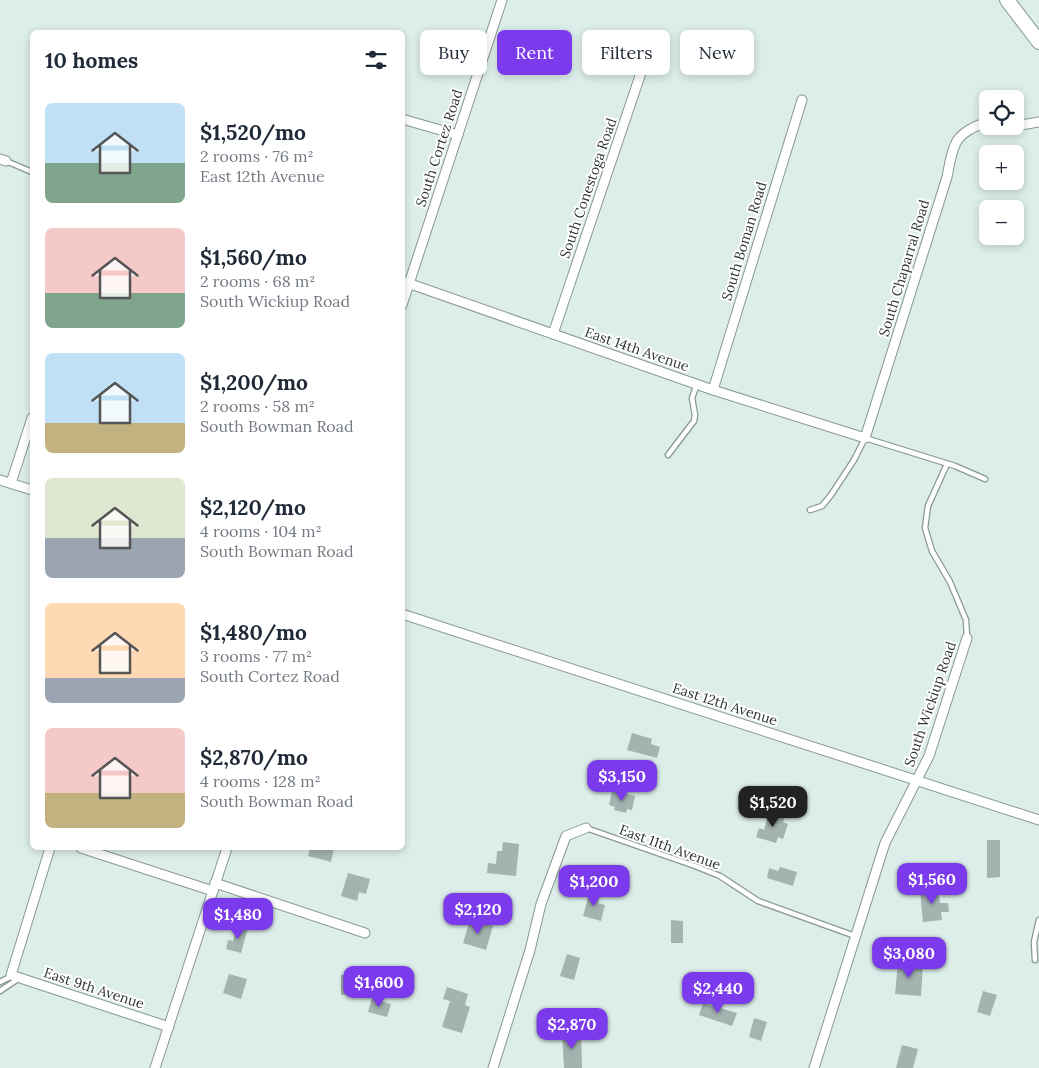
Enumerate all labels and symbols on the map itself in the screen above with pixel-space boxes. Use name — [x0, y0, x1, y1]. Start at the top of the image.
street label: South Cortez Road — [412, 87, 466, 209]
street label: South Conestoga Road — [556, 115, 620, 261]
street label: South Boman Road — [717, 179, 771, 303]
street label: South Chaparral Road — [875, 197, 933, 339]
street label: East 14th Avenue — [582, 323, 692, 375]
street label: South Wickiup Road — [900, 639, 960, 769]
street label: East 12th Avenue — [670, 679, 780, 730]
pin: $3,150 — [581, 760, 663, 802]
pin: $1,520 — [732, 786, 814, 828]
street label: East 11th Avenue — [617, 820, 724, 874]
pin: $1,560 — [891, 862, 973, 905]
pin: $1,200 — [553, 864, 635, 907]
pin: $2,120 — [437, 892, 519, 935]
pin: $1,480 — [197, 898, 279, 940]
pin: $3,080 — [868, 936, 950, 979]
street label: East 9th Avenue — [41, 963, 147, 1013]
pin: $1,600 — [338, 966, 420, 1008]
pin: $2,440 — [677, 972, 759, 1014]
pin: $2,870 — [531, 1008, 613, 1050]

